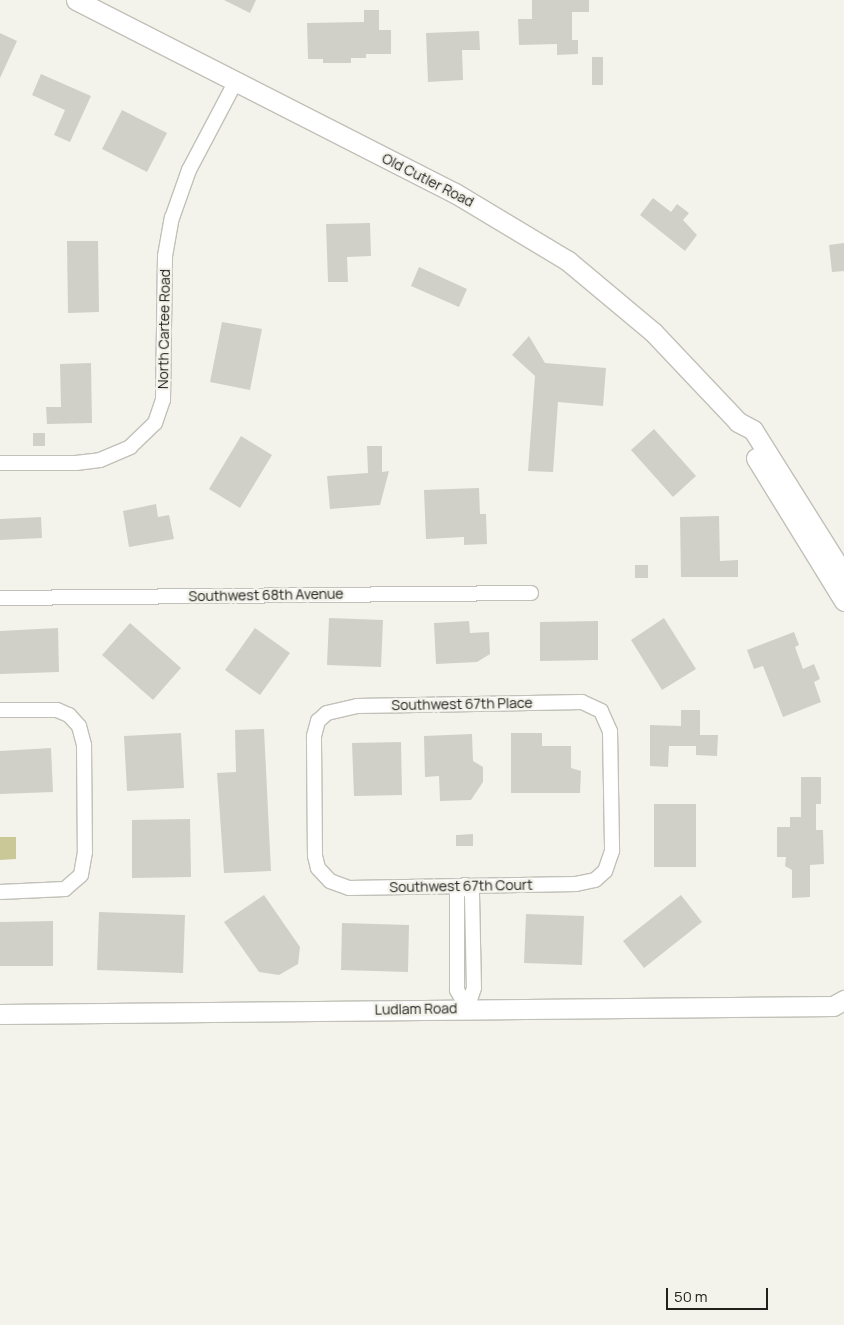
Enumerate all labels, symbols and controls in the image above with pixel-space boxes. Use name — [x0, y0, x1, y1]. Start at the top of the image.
street label: Old Cutler Road — [379, 150, 477, 210]
street label: North Cartee Road — [155, 269, 173, 389]
street label: Southwest 68th Avenue — [188, 585, 344, 605]
street label: Southwest 67th Place — [391, 694, 533, 714]
street label: Southwest 67th Court — [389, 876, 533, 896]
street label: Ludlam Road — [375, 1000, 457, 1018]
scale bar — [669, 1278, 772, 1310]
text: 50 m — [674, 1286, 708, 1307]

